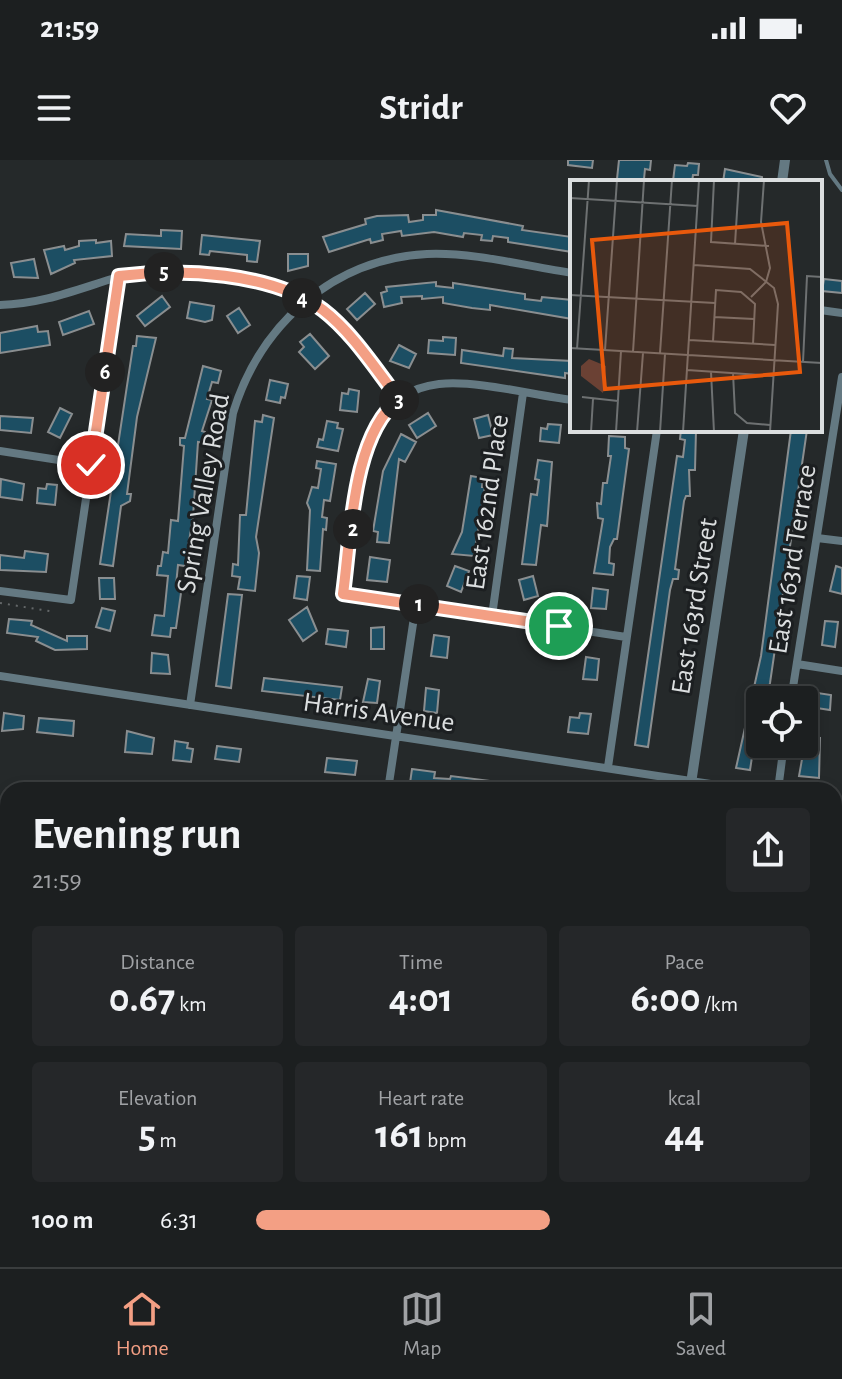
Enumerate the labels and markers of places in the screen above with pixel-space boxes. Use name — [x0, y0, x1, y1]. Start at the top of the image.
pin: 5 — [144, 252, 184, 292]
pin: 4 — [282, 278, 322, 318]
pin: 6 — [85, 352, 125, 392]
pin: 3 — [379, 380, 419, 420]
pin — [57, 431, 125, 499]
pin: 2 — [333, 509, 373, 549]
pin: 1 — [399, 584, 439, 624]
pin — [525, 592, 593, 660]

